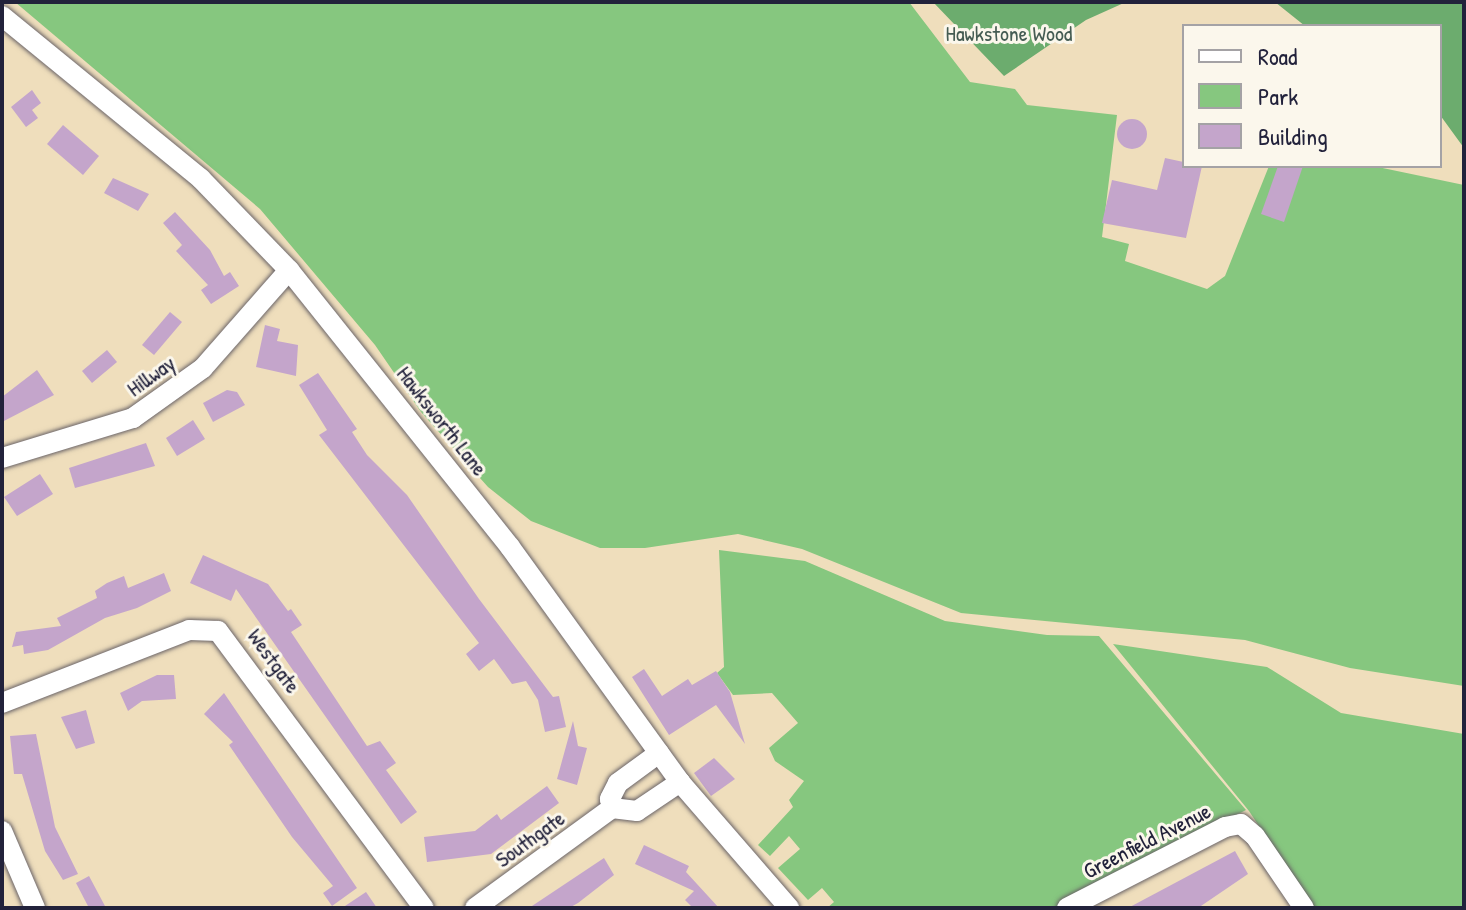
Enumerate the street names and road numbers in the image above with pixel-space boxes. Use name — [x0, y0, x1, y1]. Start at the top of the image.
street label: Hillway — [122, 350, 180, 402]
street label: Hawksworth Lane — [391, 361, 493, 481]
street label: Westgate — [242, 624, 306, 698]
street label: Greenfield Avenue — [1079, 798, 1215, 884]
street label: Southgate — [490, 805, 570, 873]

